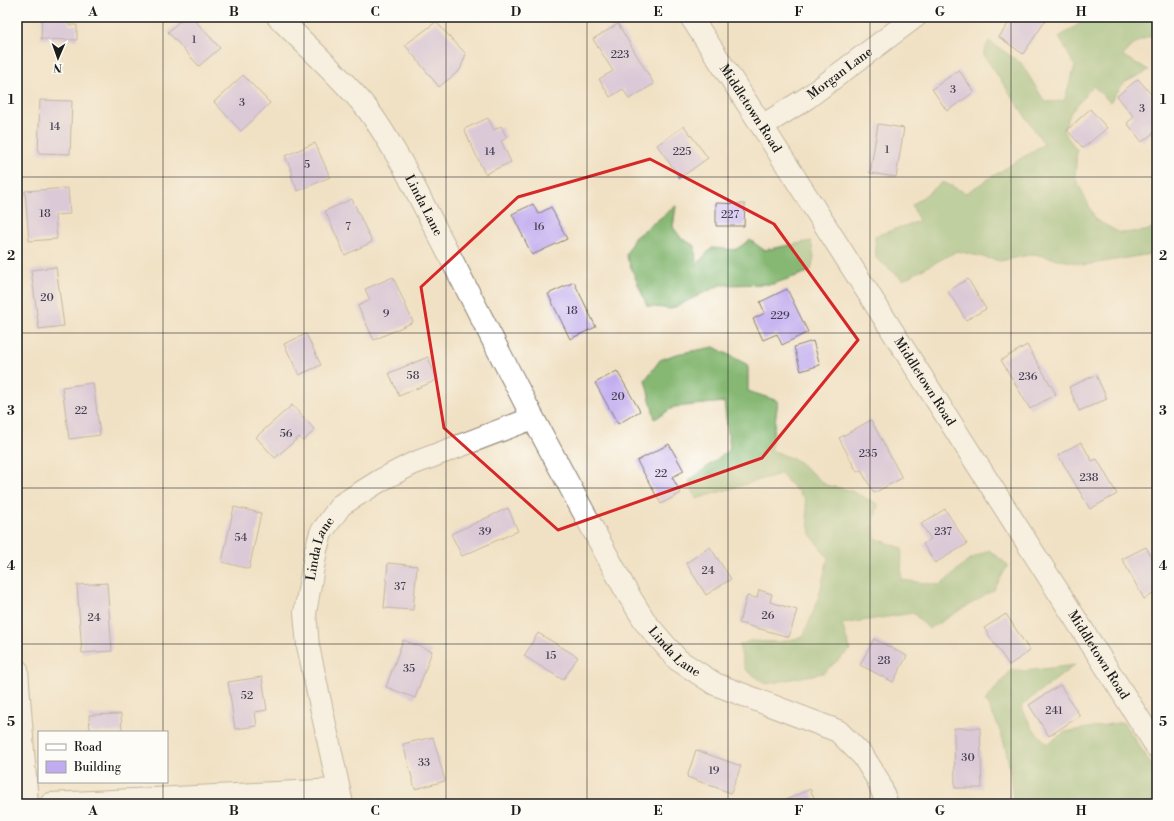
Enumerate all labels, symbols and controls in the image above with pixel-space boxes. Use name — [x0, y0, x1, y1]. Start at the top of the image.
text: A — [87, 4, 98, 20]
text: B — [229, 4, 239, 20]
text: C — [370, 4, 380, 20]
text: D — [511, 4, 521, 20]
text: E — [653, 4, 663, 20]
text: F — [794, 4, 804, 20]
text: G — [935, 4, 946, 20]
text: H — [1076, 4, 1087, 20]
house number: 1 — [192, 33, 197, 47]
north arrow — [38, 38, 78, 78]
street label: Morgan Lane — [804, 43, 876, 103]
house number: 223 — [611, 48, 629, 62]
text: N — [53, 60, 62, 74]
street label: Middletown Road — [716, 61, 785, 156]
house number: 3 — [950, 83, 956, 97]
text: 1 — [8, 92, 15, 108]
text: 1 — [1160, 92, 1167, 108]
house number: 3 — [239, 96, 245, 110]
house number: 3 — [1139, 102, 1145, 116]
house number: 14 — [50, 120, 61, 134]
house number: 1 — [885, 143, 890, 157]
house number: 14 — [485, 145, 496, 159]
house number: 225 — [673, 145, 691, 159]
house number: 5 — [304, 158, 310, 172]
street label: Linda Lane — [401, 172, 446, 239]
house number: 18 — [39, 207, 51, 221]
house number: 227 — [721, 208, 739, 222]
house number: 7 — [345, 220, 351, 234]
house number: 16 — [533, 220, 545, 234]
text: 2 — [7, 248, 15, 264]
text: 2 — [1159, 248, 1167, 264]
house number: 20 — [40, 291, 54, 305]
house number: 18 — [566, 304, 578, 318]
house number: 9 — [383, 307, 390, 321]
house number: 229 — [770, 309, 790, 323]
street label: Middletown Road — [890, 334, 959, 429]
house number: 58 — [407, 369, 420, 383]
house number: 236 — [1018, 370, 1038, 384]
house number: 20 — [611, 390, 625, 404]
text: 3 — [7, 403, 15, 419]
text: 3 — [1159, 403, 1167, 419]
house number: 22 — [75, 404, 87, 418]
house number: 56 — [280, 427, 293, 441]
house number: 235 — [859, 447, 877, 461]
house number: 22 — [655, 467, 667, 481]
house number: 238 — [1079, 471, 1099, 485]
street label: Linda Lane — [303, 513, 338, 582]
house number: 39 — [479, 525, 492, 539]
house number: 237 — [934, 525, 952, 539]
house number: 54 — [235, 531, 248, 545]
text: 4 — [7, 558, 16, 574]
text: 4 — [1159, 558, 1168, 574]
house number: 24 — [702, 564, 715, 578]
house number: 37 — [394, 580, 406, 594]
street label: Middletown Road — [1064, 608, 1133, 703]
house number: 26 — [762, 609, 775, 623]
house number: 24 — [88, 611, 101, 625]
street label: Linda Lane — [645, 623, 704, 681]
house number: 15 — [546, 649, 556, 663]
house number: 28 — [877, 654, 891, 668]
house number: 35 — [403, 662, 415, 676]
house number: 52 — [241, 689, 253, 703]
house number: 241 — [1045, 704, 1063, 718]
text: 5 — [7, 714, 15, 730]
text: 5 — [1159, 714, 1167, 730]
legend — [38, 731, 168, 783]
text: Road — [74, 740, 102, 755]
house number: 30 — [961, 751, 975, 765]
house number: 33 — [418, 756, 430, 770]
text: Building — [73, 760, 122, 775]
house number: 19 — [708, 764, 720, 778]
text: A — [87, 803, 98, 819]
text: B — [229, 803, 239, 819]
text: C — [370, 803, 380, 819]
text: D — [511, 803, 521, 819]
text: E — [653, 803, 663, 819]
text: F — [794, 803, 804, 819]
text: G — [935, 803, 946, 819]
text: H — [1076, 803, 1087, 819]

